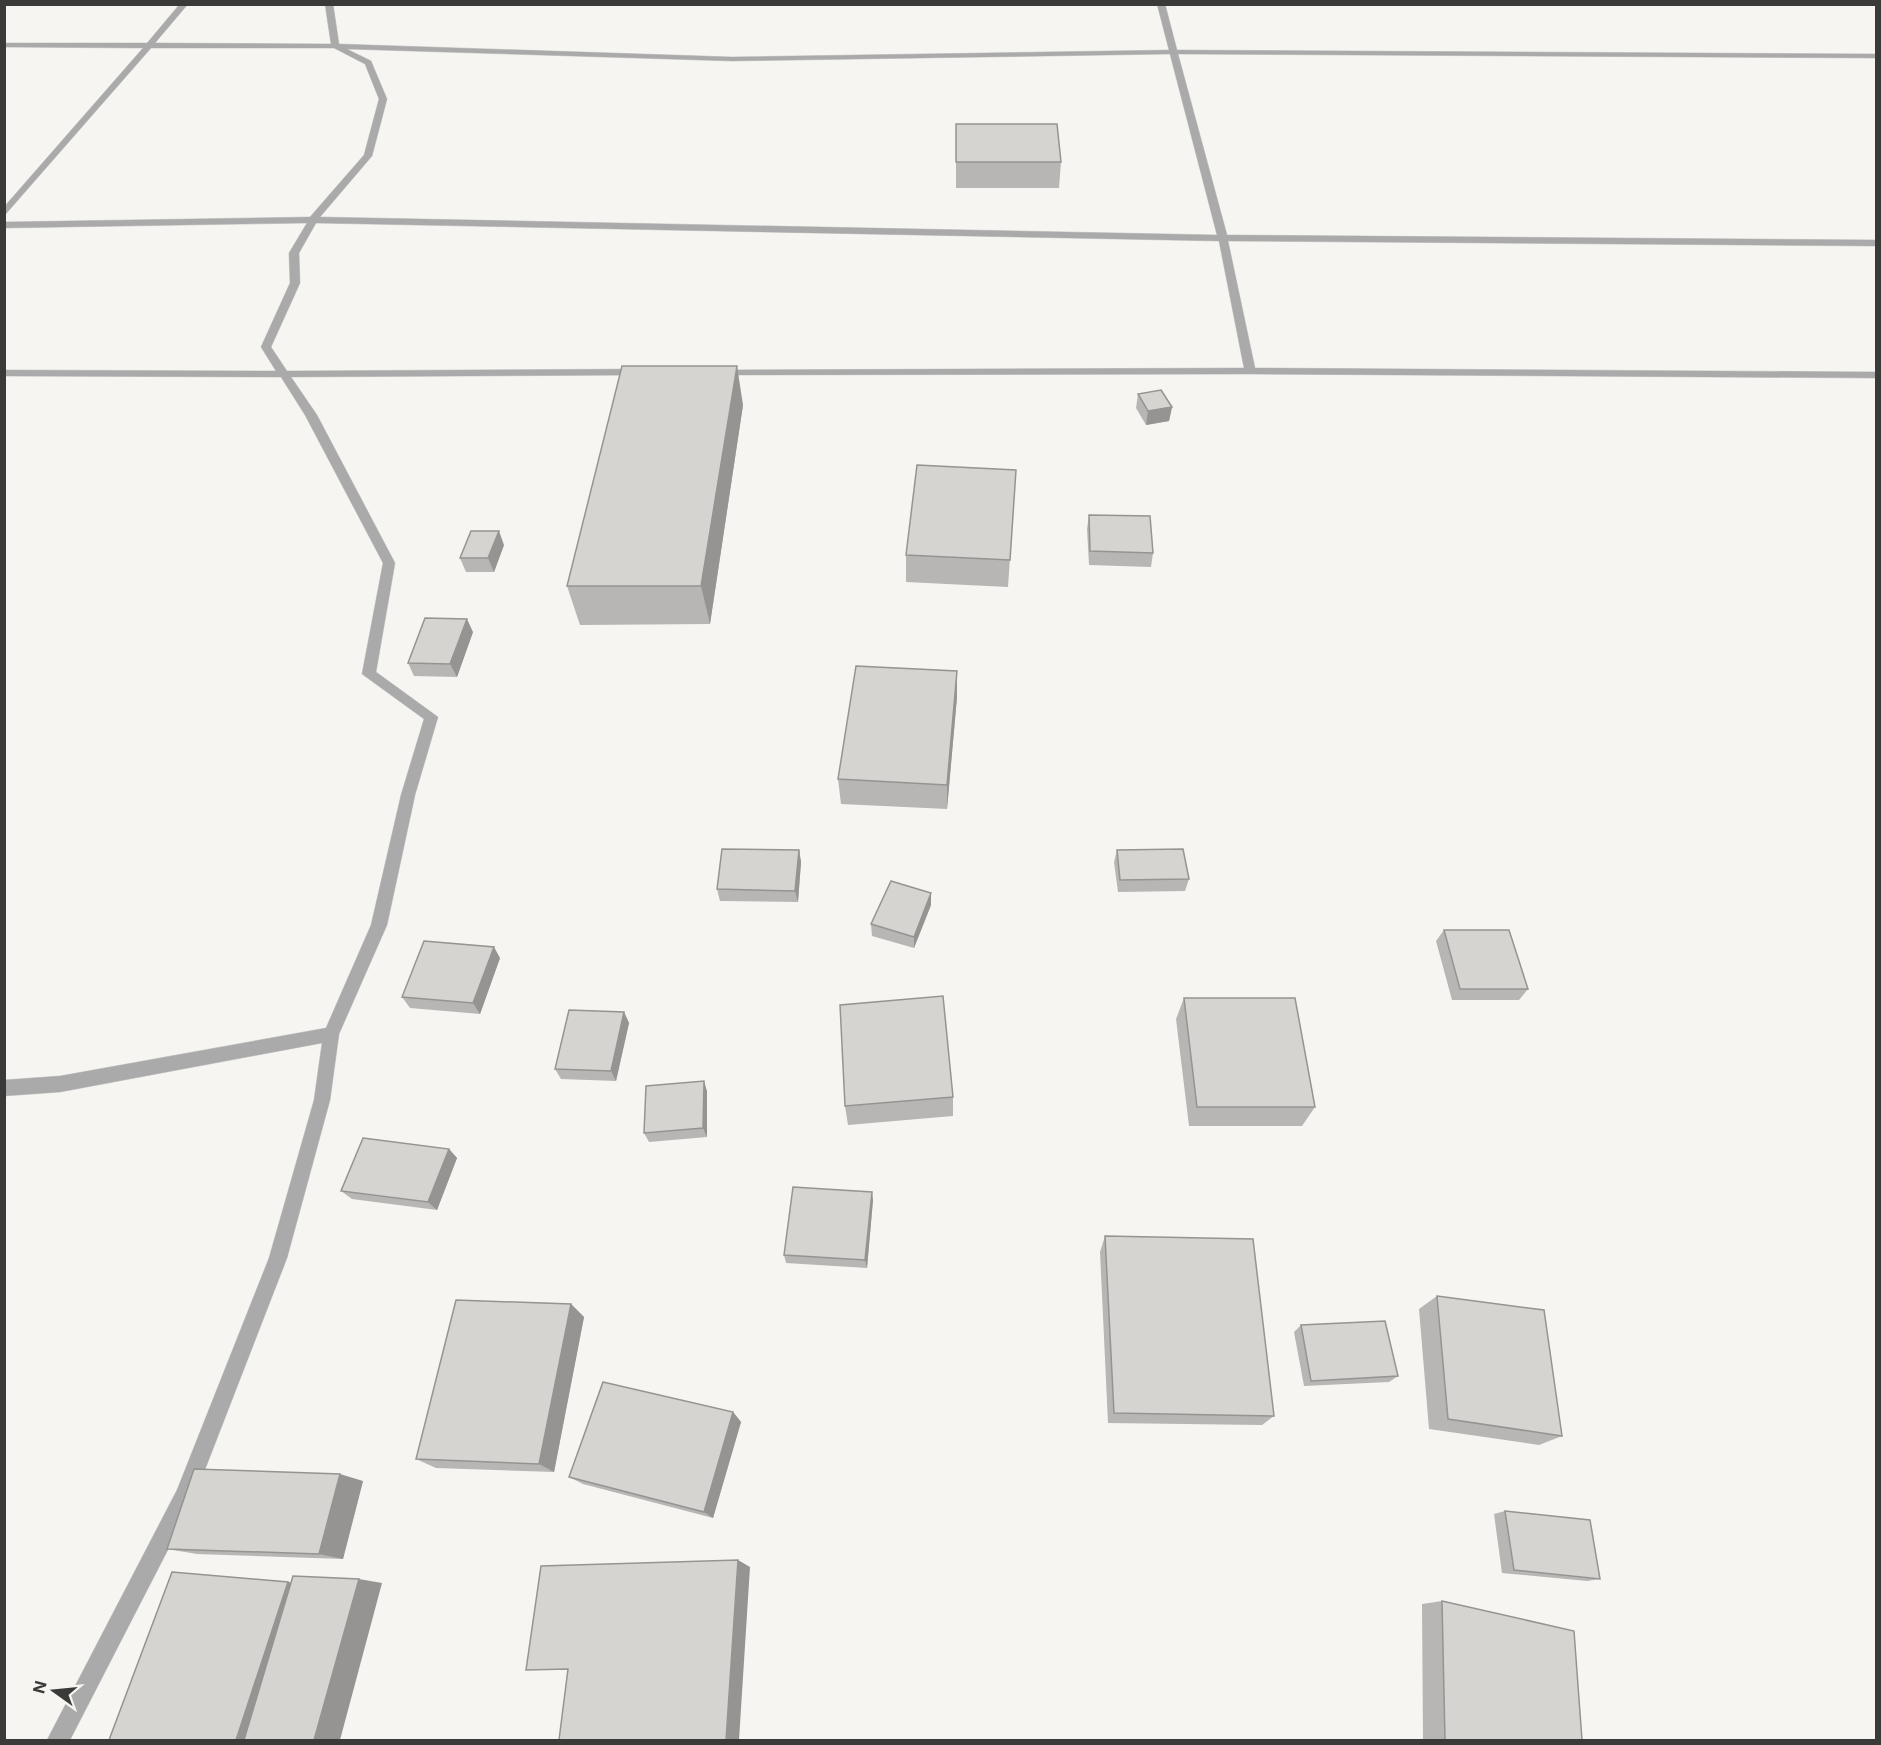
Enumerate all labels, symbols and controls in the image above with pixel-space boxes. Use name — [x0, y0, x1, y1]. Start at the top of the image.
north arrow — [24, 1661, 84, 1721]
text: N — [28, 1679, 51, 1696]

